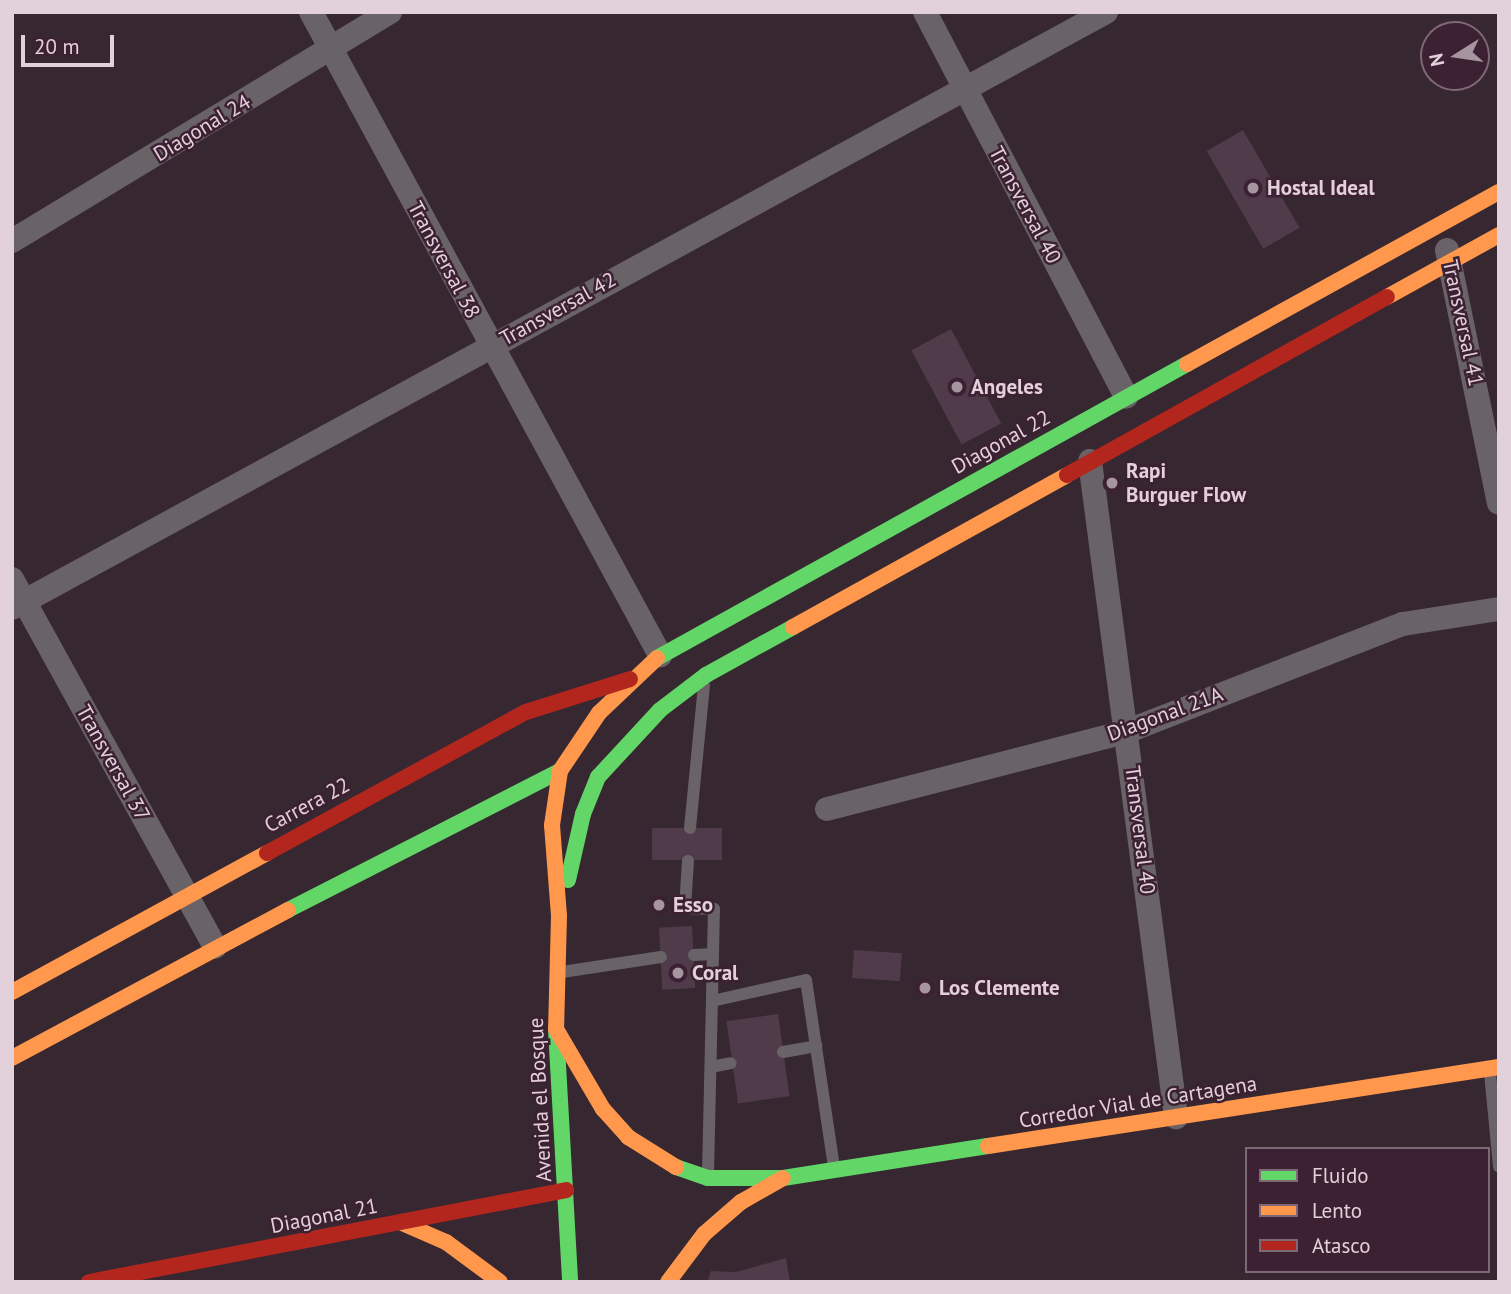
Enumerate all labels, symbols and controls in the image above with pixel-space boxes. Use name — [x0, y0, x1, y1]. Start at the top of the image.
scale bar — [24, 21, 117, 65]
north arrow — [1420, 21, 1490, 91]
text: 20 m — [34, 33, 80, 60]
text: N — [1423, 51, 1449, 69]
street label: Diagonal 24 — [149, 89, 255, 167]
street label: Transversal 40 — [984, 142, 1066, 268]
place label: Hostal Ideal — [1267, 175, 1375, 201]
marker: Hostal Ideal — [1245, 180, 1261, 196]
street label: Transversal 38 — [403, 197, 485, 323]
street label: Transversal 41 — [1437, 257, 1489, 389]
street label: Transversal 42 — [496, 267, 620, 351]
place label: Angeles — [971, 374, 1043, 400]
marker: Angeles — [949, 379, 965, 395]
street label: Diagonal 22 — [947, 405, 1055, 479]
place label: Rapi Burguer Flow — [1126, 458, 1246, 508]
marker: Rapi Burguer Flow — [1104, 475, 1120, 491]
street label: Diagonal 21A — [1104, 681, 1226, 747]
street label: Transversal 37 — [71, 701, 155, 825]
street label: Transversal 40 — [1120, 764, 1160, 896]
street label: Carrera 22 — [260, 772, 354, 838]
place label: Esso — [673, 892, 713, 918]
marker: Esso — [651, 897, 667, 913]
place label: Coral — [692, 960, 738, 986]
marker: Coral — [670, 965, 686, 981]
place label: Los Clemente — [939, 975, 1060, 1001]
marker: Los Clemente — [917, 980, 933, 996]
street label: Avenida el Bosque — [523, 1017, 557, 1183]
street label: Corredor Vial de Cartagena — [1017, 1071, 1259, 1133]
legend — [1245, 1147, 1490, 1273]
text: Fluido — [1312, 1162, 1369, 1189]
street label: Diagonal 21 — [268, 1193, 380, 1239]
text: Lento — [1312, 1197, 1362, 1224]
text: Atasco — [1312, 1232, 1371, 1259]

